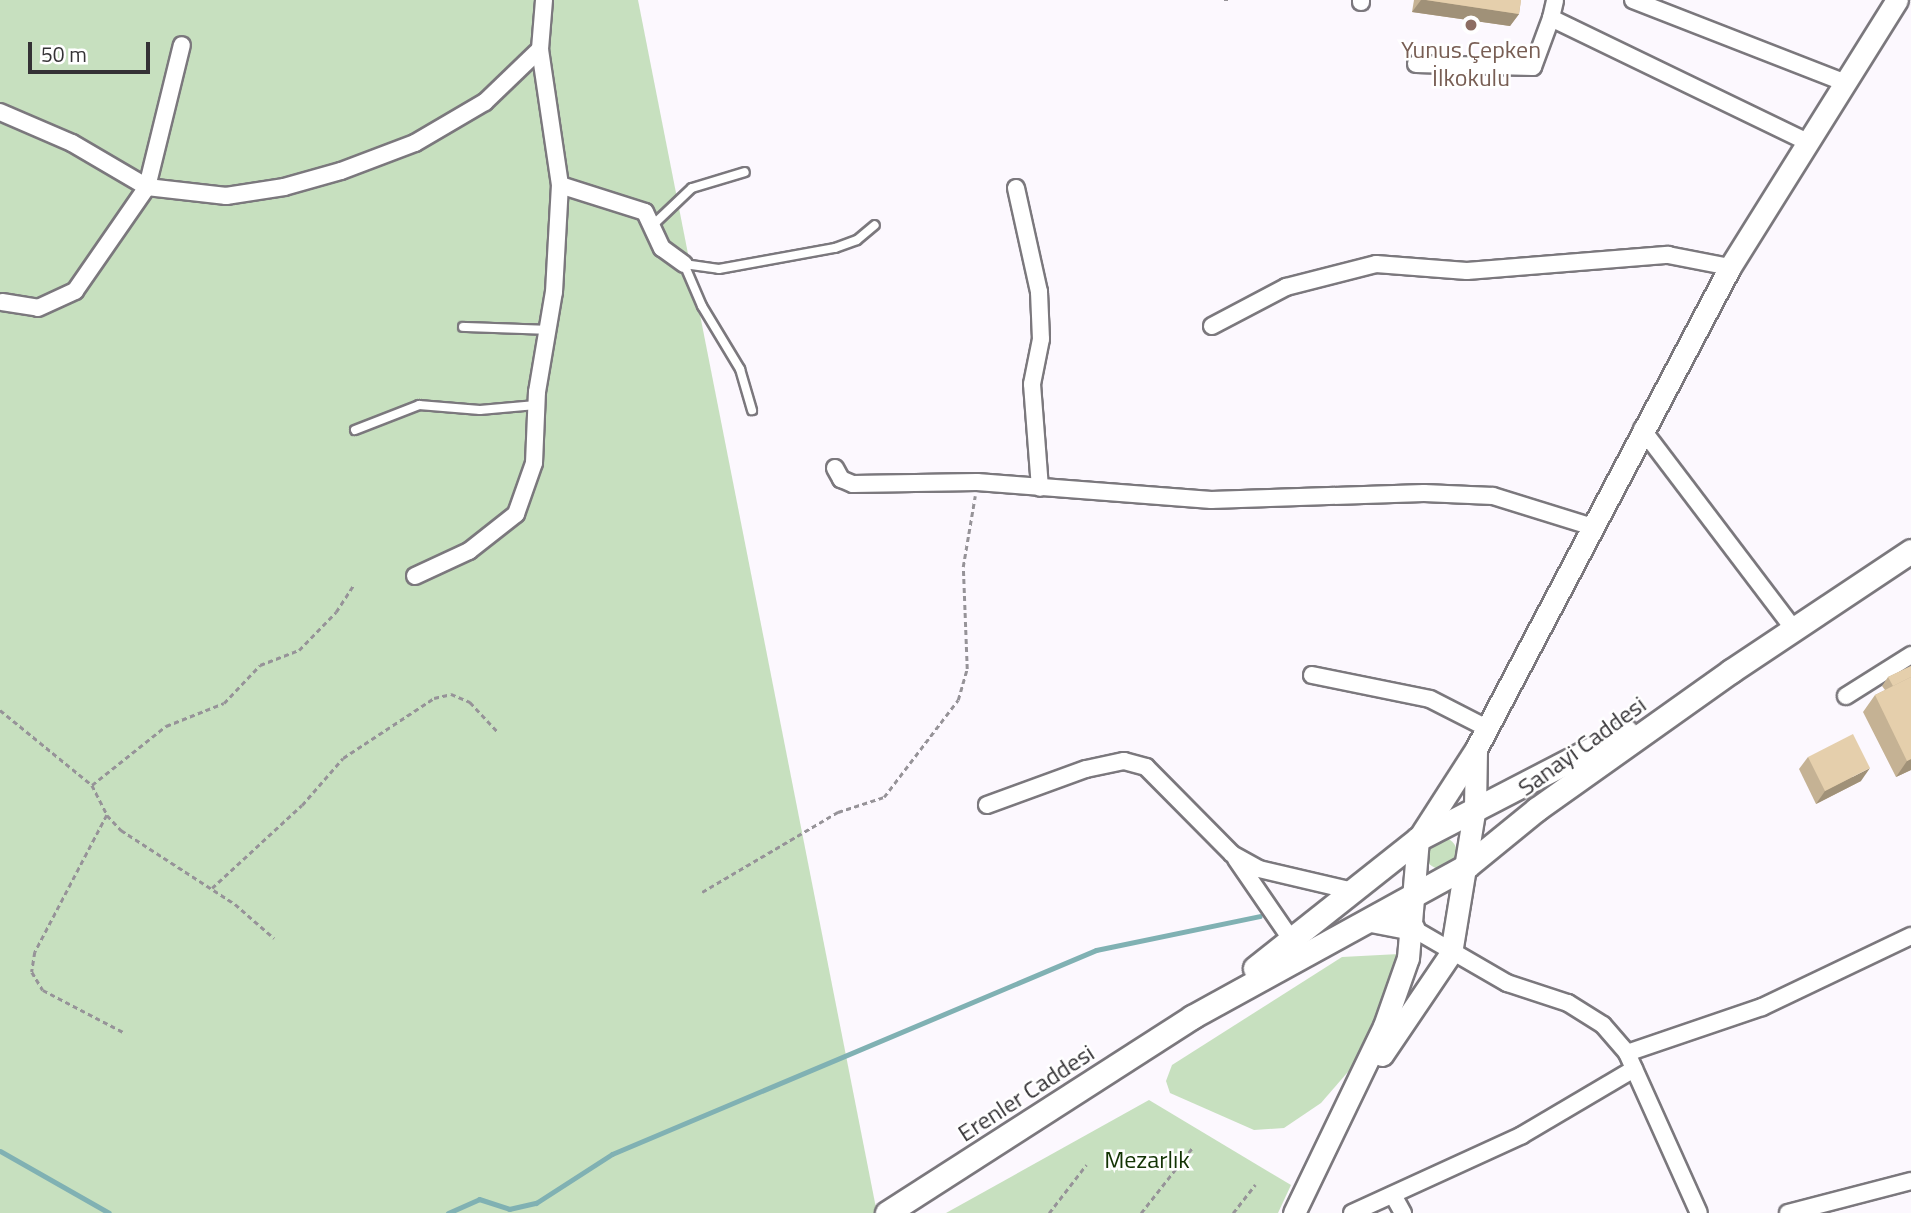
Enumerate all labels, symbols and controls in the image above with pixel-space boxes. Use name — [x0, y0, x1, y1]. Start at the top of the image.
marker: Yunus Çepken İlkokulu — [1463, 17, 1479, 33]
scale bar — [32, 28, 154, 72]
place label: Yunus Çepken İlkokulu — [1401, 36, 1541, 92]
text: 50 m — [41, 38, 87, 70]
street label: Sanayi Caddesi — [1512, 690, 1652, 802]
street label: Erenler Caddesi — [952, 1038, 1100, 1148]
park label: Mezarlık — [1104, 1146, 1190, 1174]

